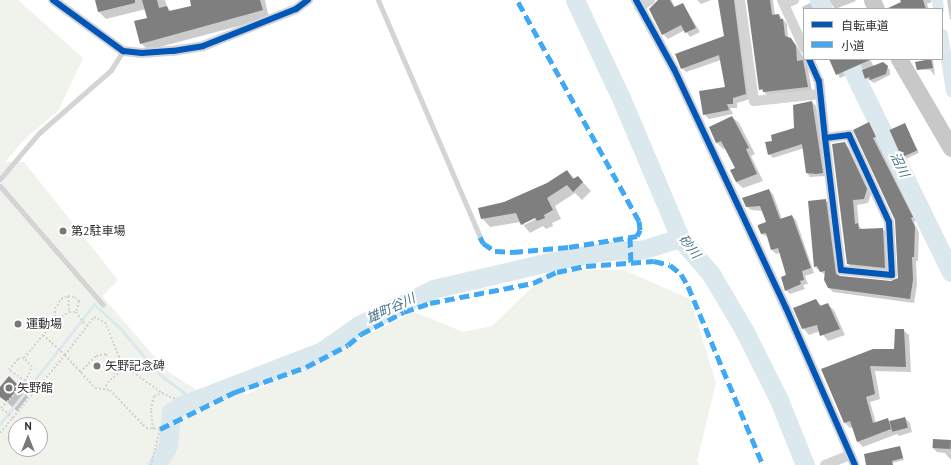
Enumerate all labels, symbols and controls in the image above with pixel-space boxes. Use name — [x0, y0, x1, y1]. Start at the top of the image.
legend — [803, 8, 943, 60]
text: 自転車道 — [841, 18, 889, 33]
text: 小道 — [841, 38, 865, 53]
water label: 沼川 — [886, 150, 912, 180]
place label: 第2駐車場 — [71, 224, 126, 238]
marker: 第2駐車場 — [58, 226, 68, 236]
water label: 砂川 — [675, 232, 703, 262]
water label: 雄町谷川 — [364, 291, 418, 327]
place label: 運動場 — [26, 317, 62, 331]
marker: 運動場 — [13, 319, 23, 329]
place label: 矢野記念碑 — [105, 359, 165, 373]
marker: 矢野記念碑 — [92, 361, 102, 371]
place label: 矢野館 — [17, 381, 53, 395]
marker: 矢野館 — [4, 383, 14, 393]
north arrow — [8, 417, 48, 457]
text: N — [24, 419, 32, 433]

